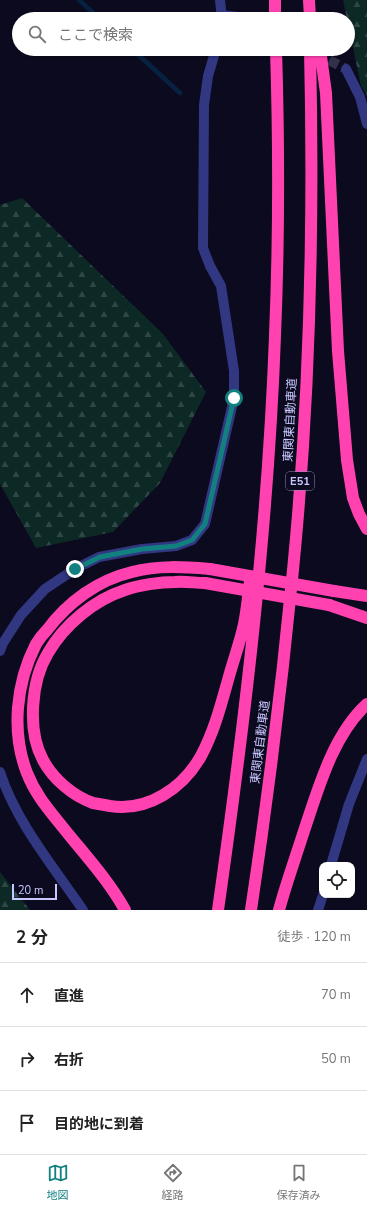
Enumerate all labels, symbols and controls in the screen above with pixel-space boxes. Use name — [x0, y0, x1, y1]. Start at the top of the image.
search box — [12, 12, 355, 56]
icon: search — [26, 23, 48, 45]
text: ここで検索 — [58, 25, 133, 45]
street label: 東関東自動車道 — [280, 378, 300, 462]
route start — [225, 389, 243, 407]
road number: E51 — [286, 472, 314, 490]
route end — [66, 560, 84, 578]
street label: 東関東自動車道 — [247, 699, 273, 785]
map controls — [319, 862, 355, 898]
button: locate — [319, 862, 355, 898]
scale bar — [12, 882, 57, 901]
text: 20 m — [18, 883, 43, 898]
text: 2 分 — [16, 926, 48, 949]
text: 徒歩 · 120 m — [277, 928, 351, 946]
icon: ahead — [16, 984, 38, 1006]
text: 直進 — [54, 986, 84, 1006]
text: 70 m — [321, 986, 351, 1004]
icon: right — [16, 1048, 38, 1070]
text: 右折 — [54, 1050, 84, 1070]
text: 50 m — [321, 1050, 351, 1068]
icon: arrive — [16, 1112, 38, 1134]
text: 目的地に到着 — [54, 1114, 144, 1134]
tab: 地図 — [47, 1162, 69, 1203]
tab: 経路 — [162, 1162, 184, 1203]
tab: 保存済み — [277, 1162, 321, 1203]

